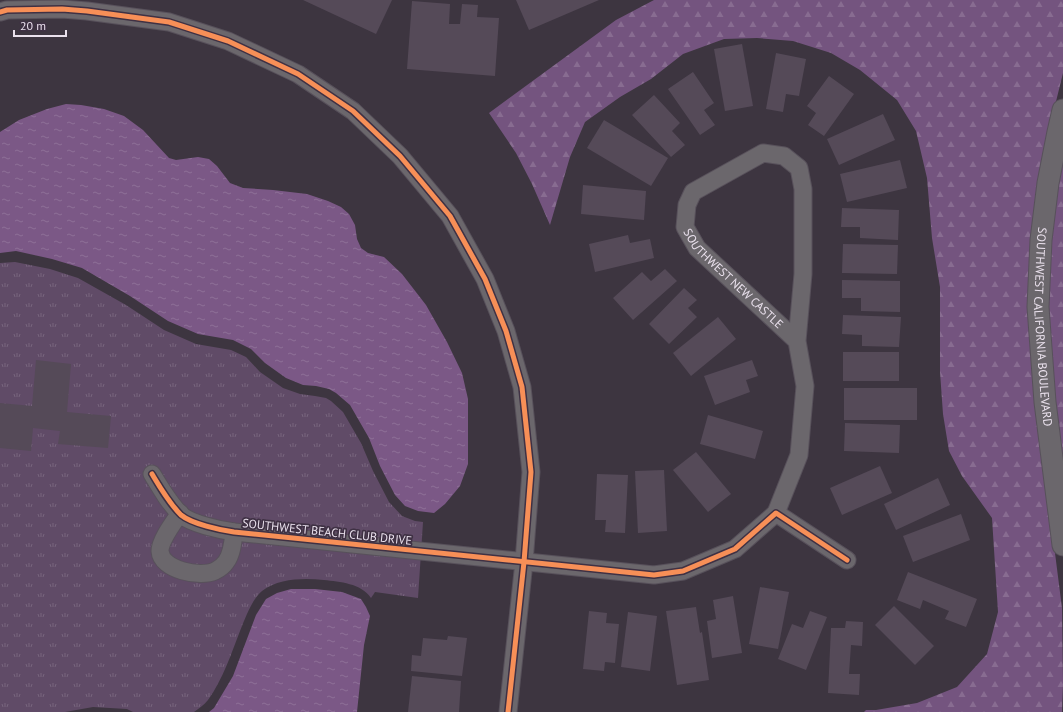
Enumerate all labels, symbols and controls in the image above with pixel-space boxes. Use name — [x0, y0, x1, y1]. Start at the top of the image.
scale bar — [14, 12, 66, 38]
text: 20 m — [20, 18, 46, 33]
street label: SOUTHWEST NEW CASTLE — [680, 226, 787, 331]
street label: SOUTHWEST CALIFORNIA BOULEVARD — [1031, 227, 1056, 427]
street label: SOUTHWEST BEACH CLUB DRIVE — [242, 515, 413, 548]

